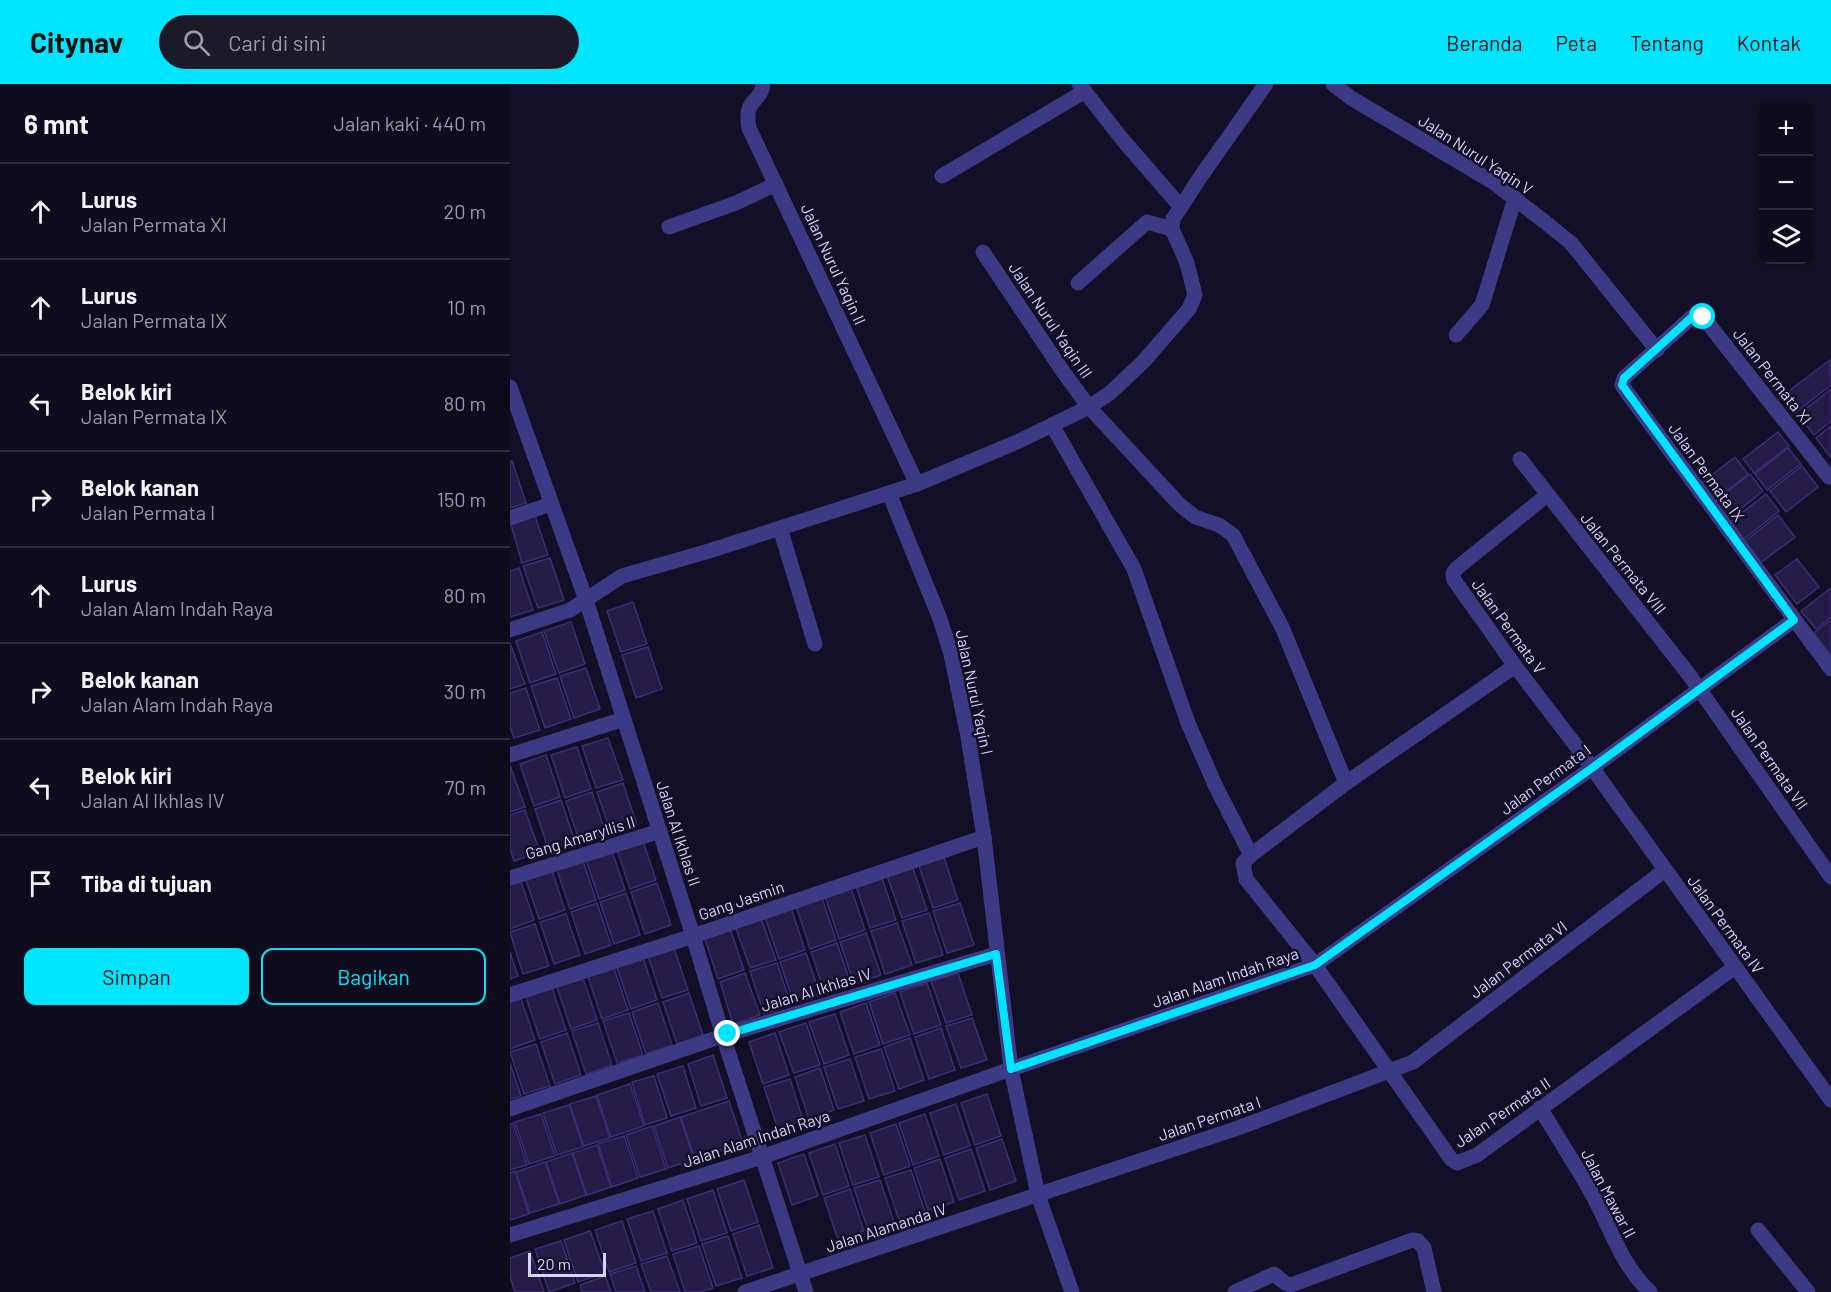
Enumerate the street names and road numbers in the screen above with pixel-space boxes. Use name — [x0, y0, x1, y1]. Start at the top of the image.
street label: Jalan Nurul Yaqin V — [1415, 110, 1537, 198]
street label: Jalan Nurul Yaqin II — [798, 200, 870, 328]
street label: Jalan Nurul Yaqin III — [1005, 259, 1097, 381]
street label: Jalan Permata XI — [1730, 324, 1816, 428]
street label: Jalan Permata IX — [1665, 419, 1749, 525]
street label: Jalan Permata VIII — [1577, 508, 1671, 618]
street label: Jalan Permata V — [1468, 575, 1550, 677]
street label: Jalan Nurul Yaqin I — [952, 628, 998, 756]
street label: Jalan Permata VII — [1728, 703, 1812, 813]
street label: Jalan Permata I — [1496, 740, 1594, 818]
street label: Jalan Al Ikhlas II — [653, 778, 705, 888]
street label: Gang Amaryllis II — [523, 811, 637, 863]
street label: Jalan Permata IV — [1684, 871, 1768, 977]
street label: Gang Jasmin — [696, 876, 786, 924]
street label: Jalan Permata VI — [1466, 916, 1570, 1002]
street label: Jalan Alam Indah Raya — [1149, 943, 1301, 1011]
street label: Jalan Al Ikhlas IV — [758, 963, 874, 1015]
street label: Jalan Permata II — [1450, 1073, 1554, 1151]
street label: Jalan Permata I — [1155, 1092, 1263, 1144]
street label: Jalan Alam Indah Raya — [680, 1105, 832, 1171]
street label: Jalan Mawar II — [1578, 1146, 1640, 1240]
street label: Jalan Alamanda IV — [823, 1198, 949, 1256]

